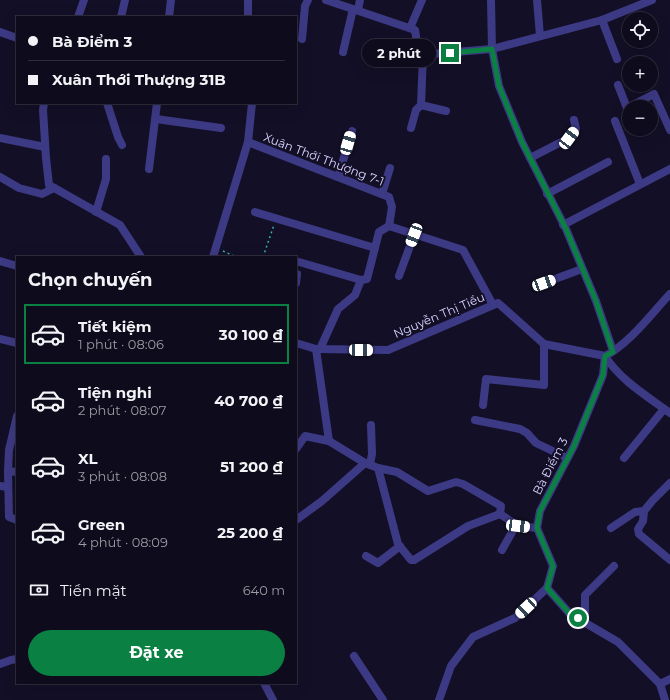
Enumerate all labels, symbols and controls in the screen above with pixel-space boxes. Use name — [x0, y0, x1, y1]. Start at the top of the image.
map controls — [622, 12, 658, 136]
button: locate — [622, 12, 658, 48]
text: Bà Điểm 3 — [52, 32, 132, 51]
callout: 2 phút — [362, 39, 436, 67]
route end — [441, 44, 459, 62]
text: 2 phút — [377, 45, 421, 61]
button: + — [622, 56, 658, 92]
text: Xuân Thới Thượng 31B — [52, 70, 226, 89]
button: − — [622, 100, 658, 136]
car — [557, 125, 581, 151]
street label: Xuân Thới Thượng 7-1 — [262, 129, 386, 189]
car — [339, 130, 357, 156]
car — [404, 222, 424, 248]
text: Chọn chuyến — [28, 269, 153, 291]
car — [531, 273, 557, 293]
street label: Nguyễn Thị Tiểu — [391, 289, 487, 341]
icon: car — [30, 316, 66, 352]
text: Tiết kiệm — [78, 317, 152, 336]
text: 30 100 ₫ — [219, 325, 283, 344]
text: 1 phút · 08:06 — [78, 336, 164, 352]
car — [349, 344, 373, 356]
icon: car — [30, 382, 66, 418]
text: Tiện nghi — [78, 383, 152, 402]
text: 40 700 ₫ — [214, 391, 283, 410]
text: 2 phút · 08:07 — [78, 402, 166, 418]
street label: Bà Điểm 3 — [529, 435, 571, 497]
icon: car — [30, 448, 66, 484]
text: XL — [78, 449, 97, 468]
text: 51 200 ₫ — [220, 457, 283, 476]
text: 3 phút · 08:08 — [78, 468, 167, 484]
icon: car — [30, 514, 66, 550]
text: Green — [78, 515, 125, 534]
car — [505, 519, 531, 533]
text: 25 200 ₫ — [217, 523, 283, 542]
text: 4 phút · 08:09 — [78, 534, 168, 550]
icon: cash — [28, 579, 50, 601]
text: Tiền mặt — [60, 581, 127, 600]
text: 640 m — [243, 582, 285, 598]
car — [513, 595, 539, 621]
route start — [569, 609, 587, 627]
button: Đặt xe — [28, 630, 285, 676]

